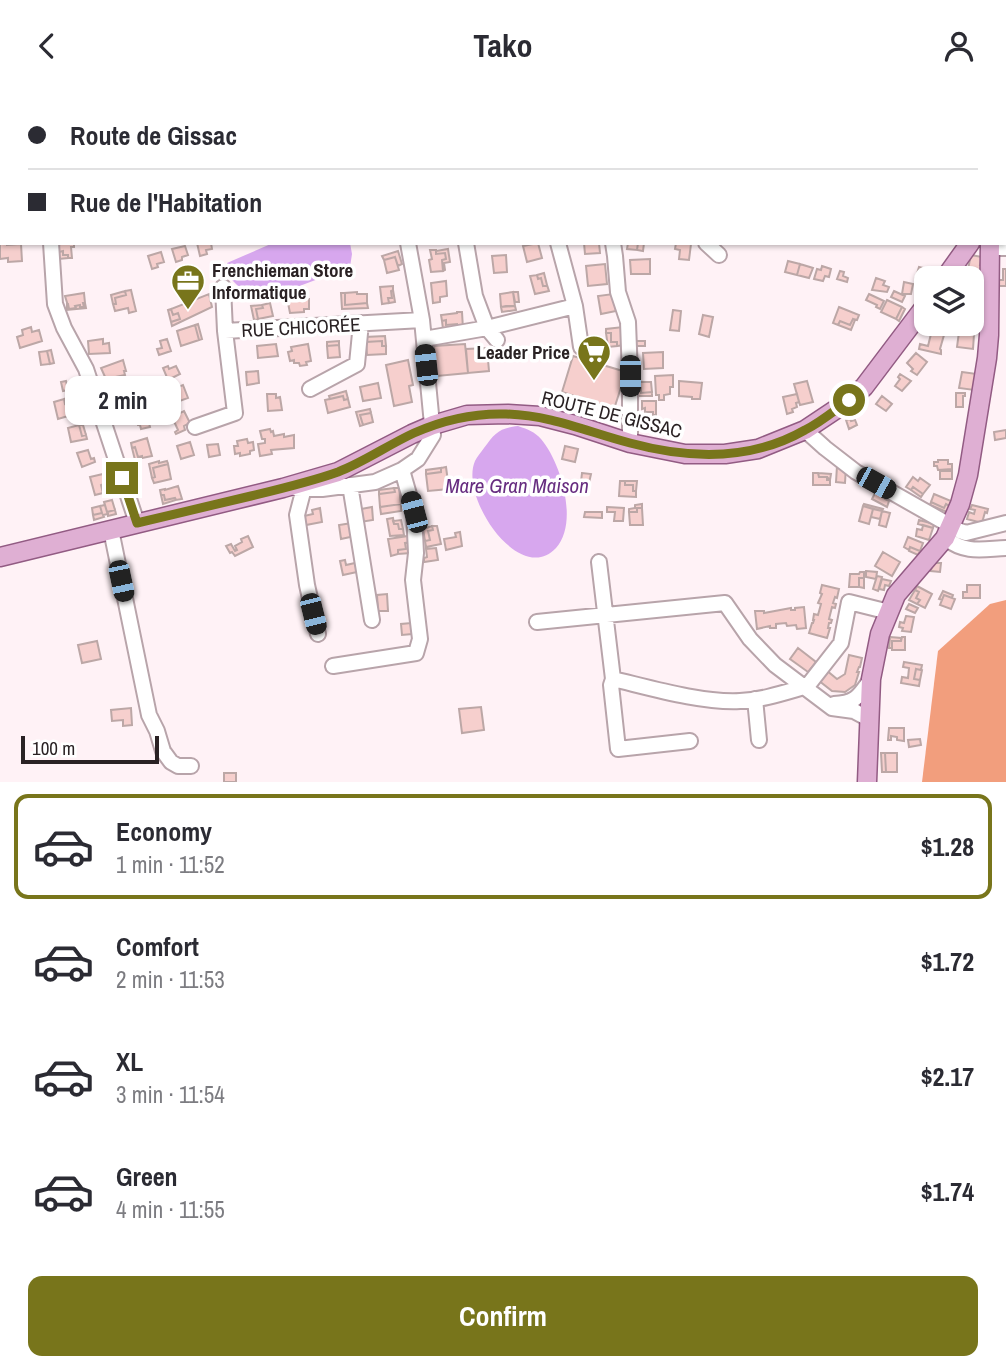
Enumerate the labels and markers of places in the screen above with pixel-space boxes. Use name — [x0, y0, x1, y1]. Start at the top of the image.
place label: Frenchieman Store Informatique — [212, 257, 353, 305]
office icon: Frenchieman Store Informatique — [169, 262, 207, 311]
supermarket icon: Leader Price — [575, 333, 613, 382]
place label: Leader Price — [476, 339, 570, 365]

